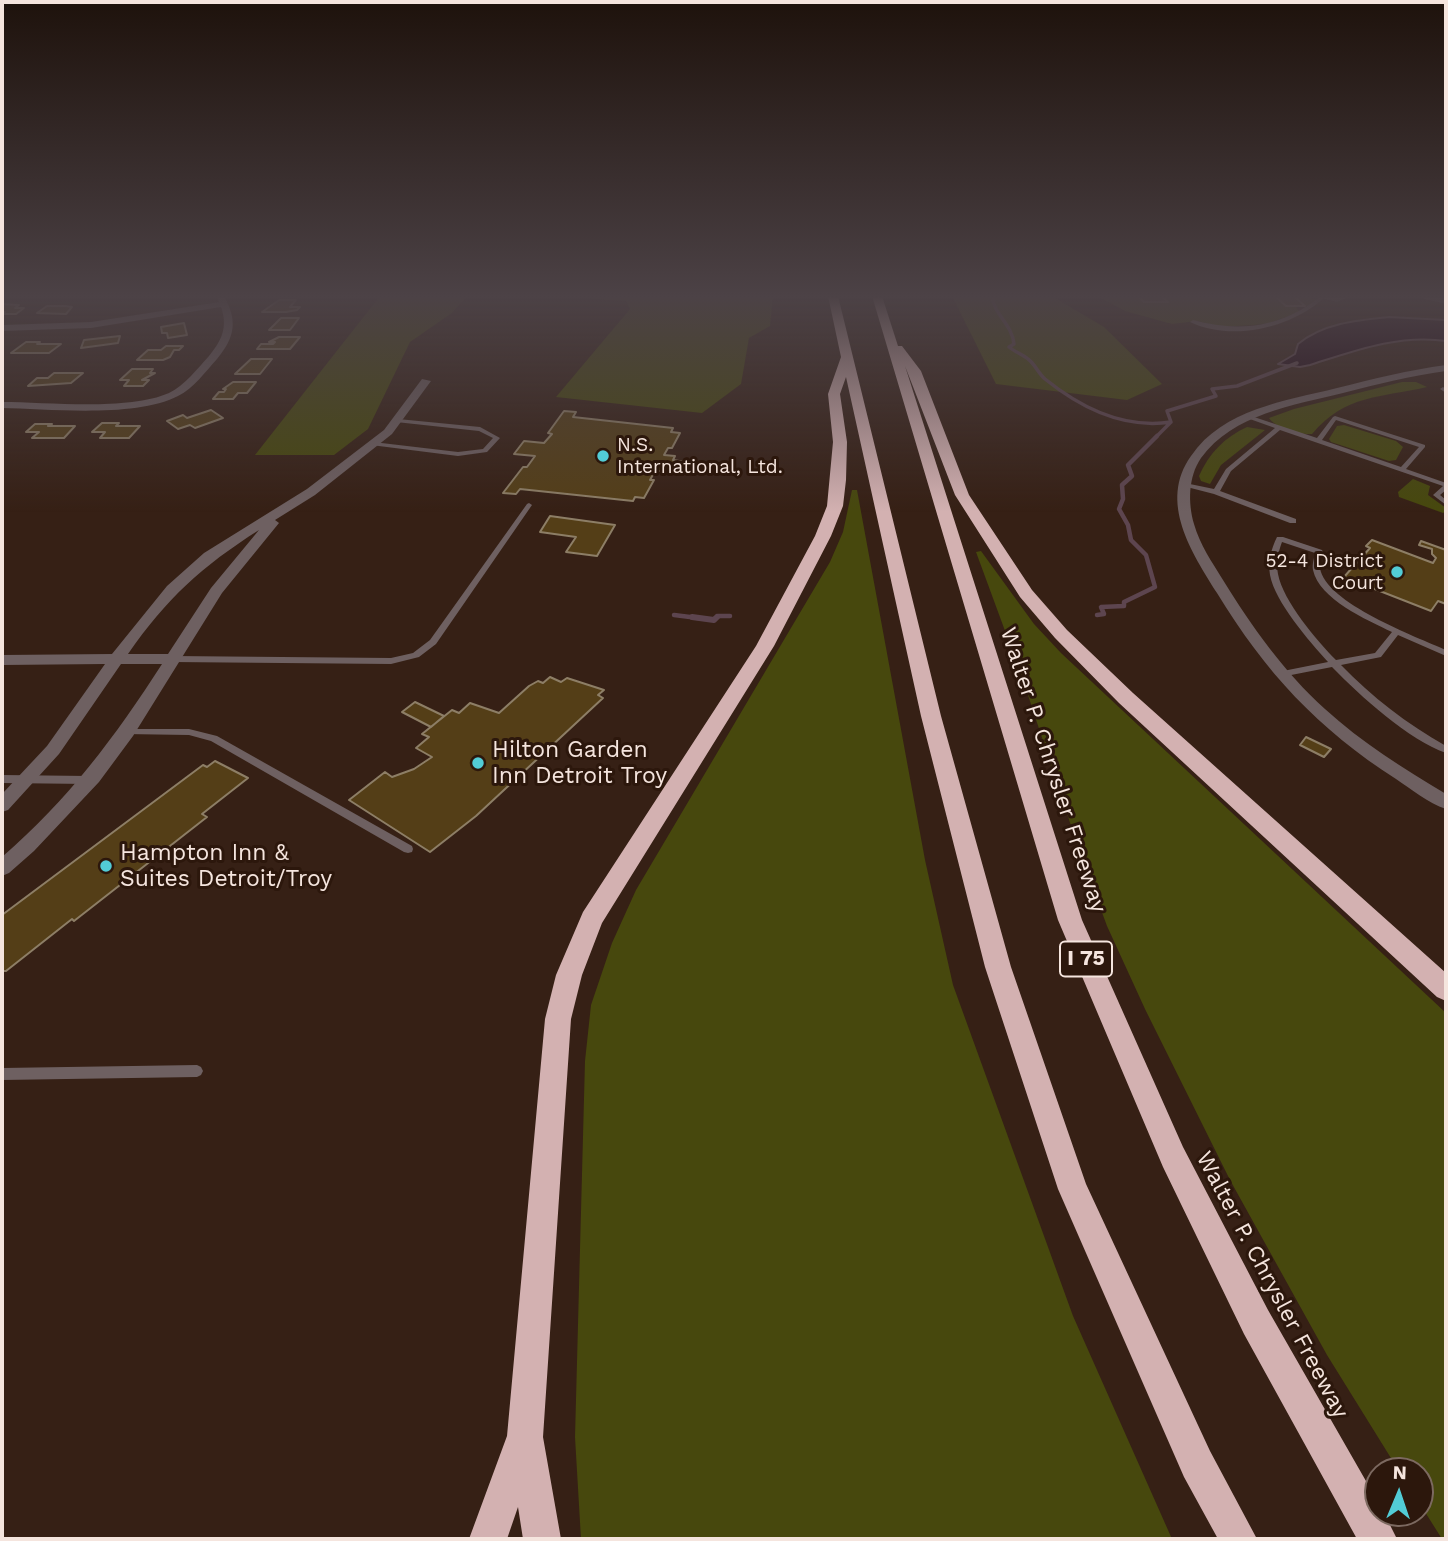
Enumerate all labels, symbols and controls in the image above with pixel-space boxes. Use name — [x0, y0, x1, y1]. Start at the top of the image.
place label: N.S. International, Ltd. — [617, 434, 783, 478]
marker: N.S. International, Ltd. — [595, 448, 611, 464]
place label: 52-4 District Court — [1265, 550, 1383, 594]
marker: 52-4 District Court — [1389, 564, 1405, 580]
street label: Walter P. Chrysler Freeway — [994, 624, 1112, 916]
place label: Hilton Garden Inn Detroit Troy — [492, 736, 667, 790]
marker: Hilton Garden Inn Detroit Troy — [470, 755, 486, 771]
place label: Hampton Inn & Suites Detroit/Troy — [120, 839, 332, 893]
marker: Hampton Inn & Suites Detroit/Troy — [98, 858, 114, 874]
road number: I 75 — [1060, 942, 1112, 976]
street label: Walter P. Chrysler Freeway — [1190, 1147, 1354, 1423]
north arrow — [1364, 1457, 1434, 1527]
text: N — [1392, 1461, 1407, 1484]

